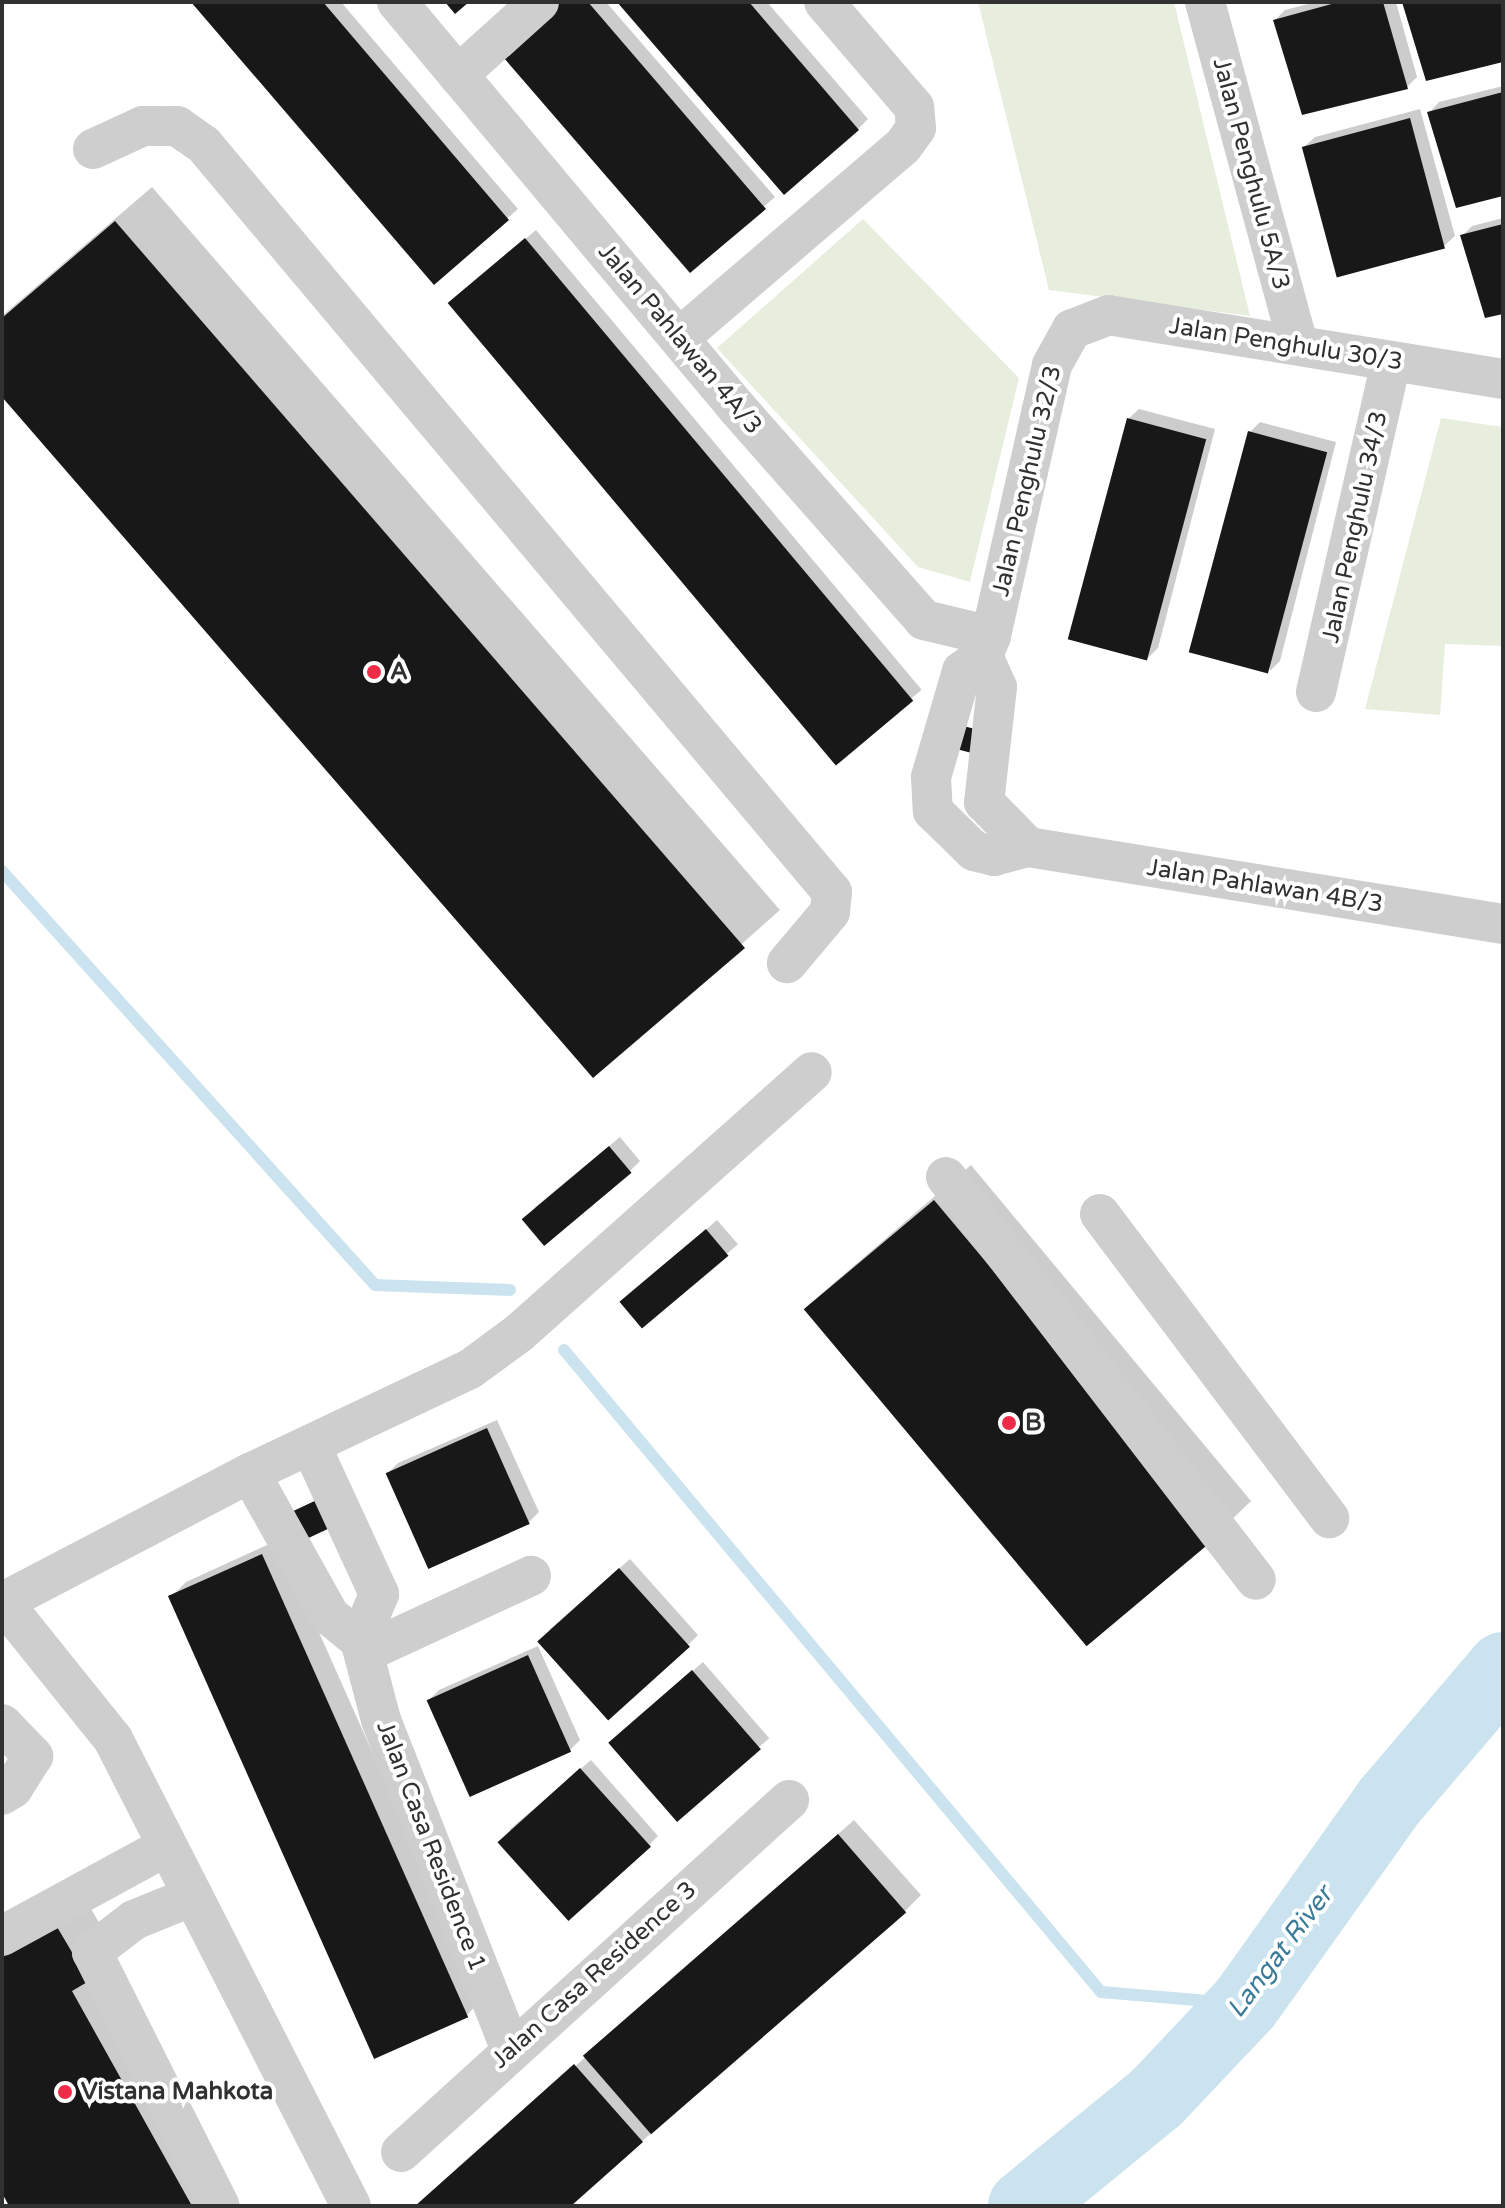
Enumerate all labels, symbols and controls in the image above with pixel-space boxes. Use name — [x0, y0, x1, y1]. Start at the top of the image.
street label: Jalan Penghulu 5A/3 — [1206, 55, 1296, 293]
street label: Jalan Pahlawan 4A/3 — [592, 238, 768, 440]
street label: Jalan Penghulu 30/3 — [1167, 311, 1405, 377]
street label: Jalan Penghulu 32/3 — [986, 363, 1068, 599]
street label: Jalan Penghulu 34/3 — [1316, 409, 1394, 645]
place label: A — [390, 658, 408, 686]
marker: A — [365, 663, 383, 681]
street label: Jalan Pahlawan 4B/3 — [1145, 853, 1385, 919]
place label: B — [1025, 1409, 1042, 1437]
marker: B — [1000, 1414, 1018, 1432]
street label: Jalan Casa Residence 1 — [370, 1717, 492, 1975]
street label: Jalan Casa Residence 3 — [486, 1875, 702, 2075]
water label: Langat River — [1221, 1880, 1339, 2024]
place label: Vistana Mahkota — [81, 2078, 273, 2106]
marker: Vistana Mahkota — [56, 2083, 74, 2101]

